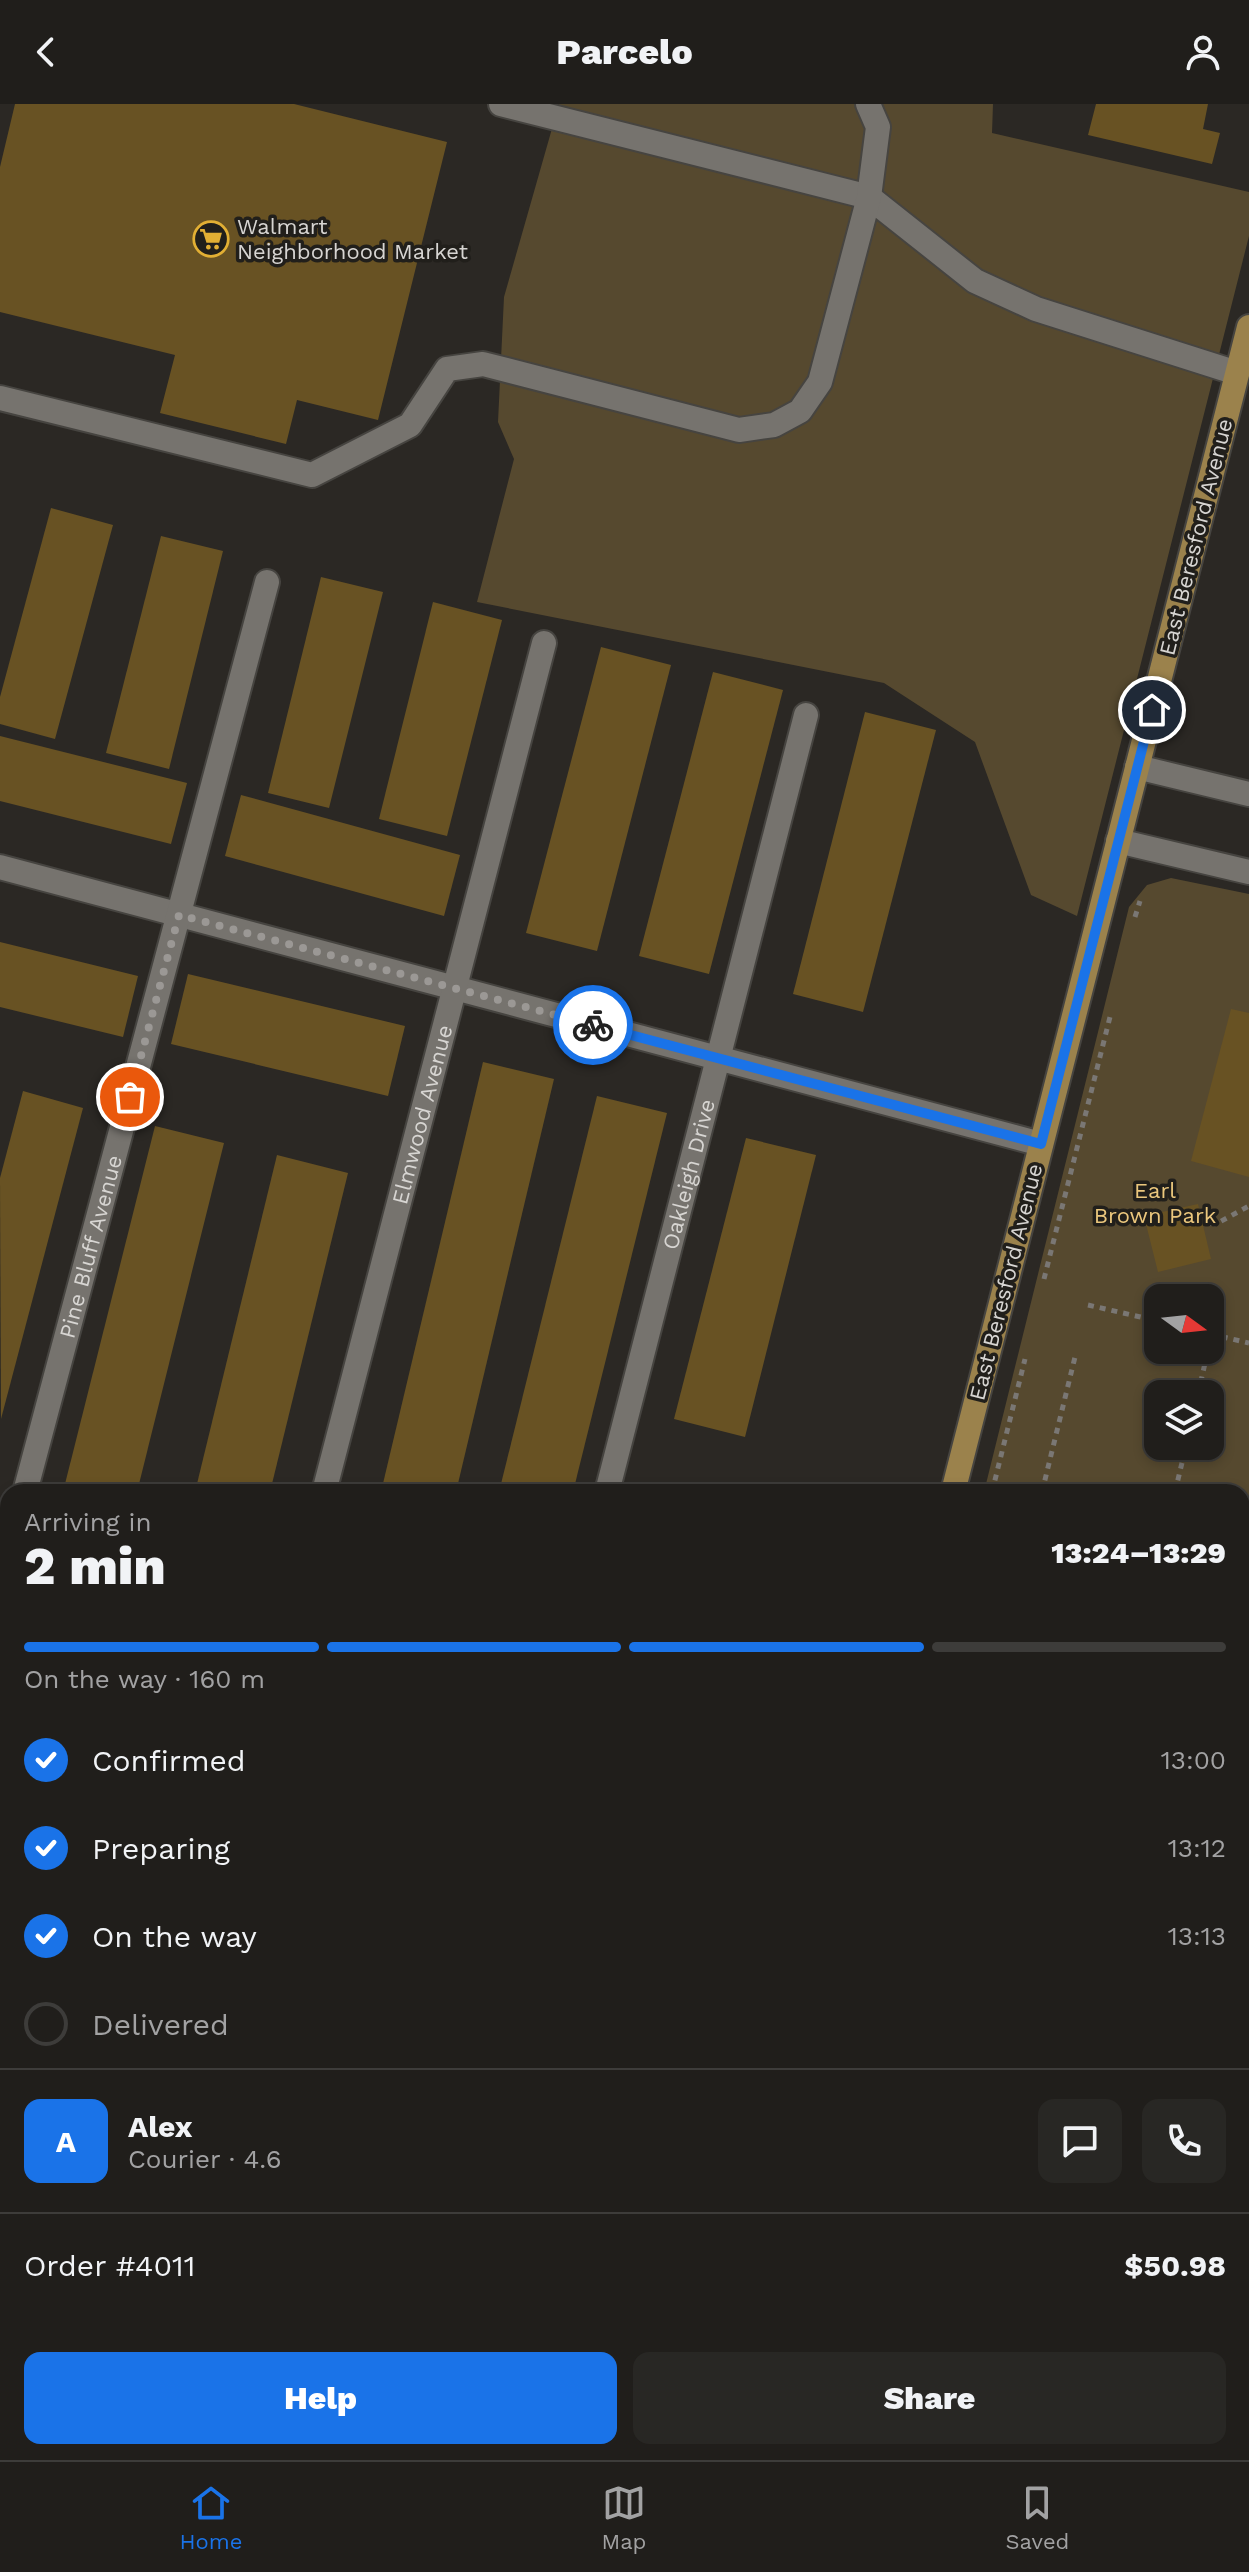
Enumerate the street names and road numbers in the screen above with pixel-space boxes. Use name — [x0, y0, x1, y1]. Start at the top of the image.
street label: East Beresford Avenue — [1154, 416, 1238, 658]
street label: Elmwood Avenue — [387, 1022, 457, 1207]
street label: Oakleigh Drive — [657, 1096, 720, 1252]
street label: Pine Bluff Avenue — [54, 1152, 127, 1341]
street label: East Beresford Avenue — [964, 1161, 1048, 1403]

